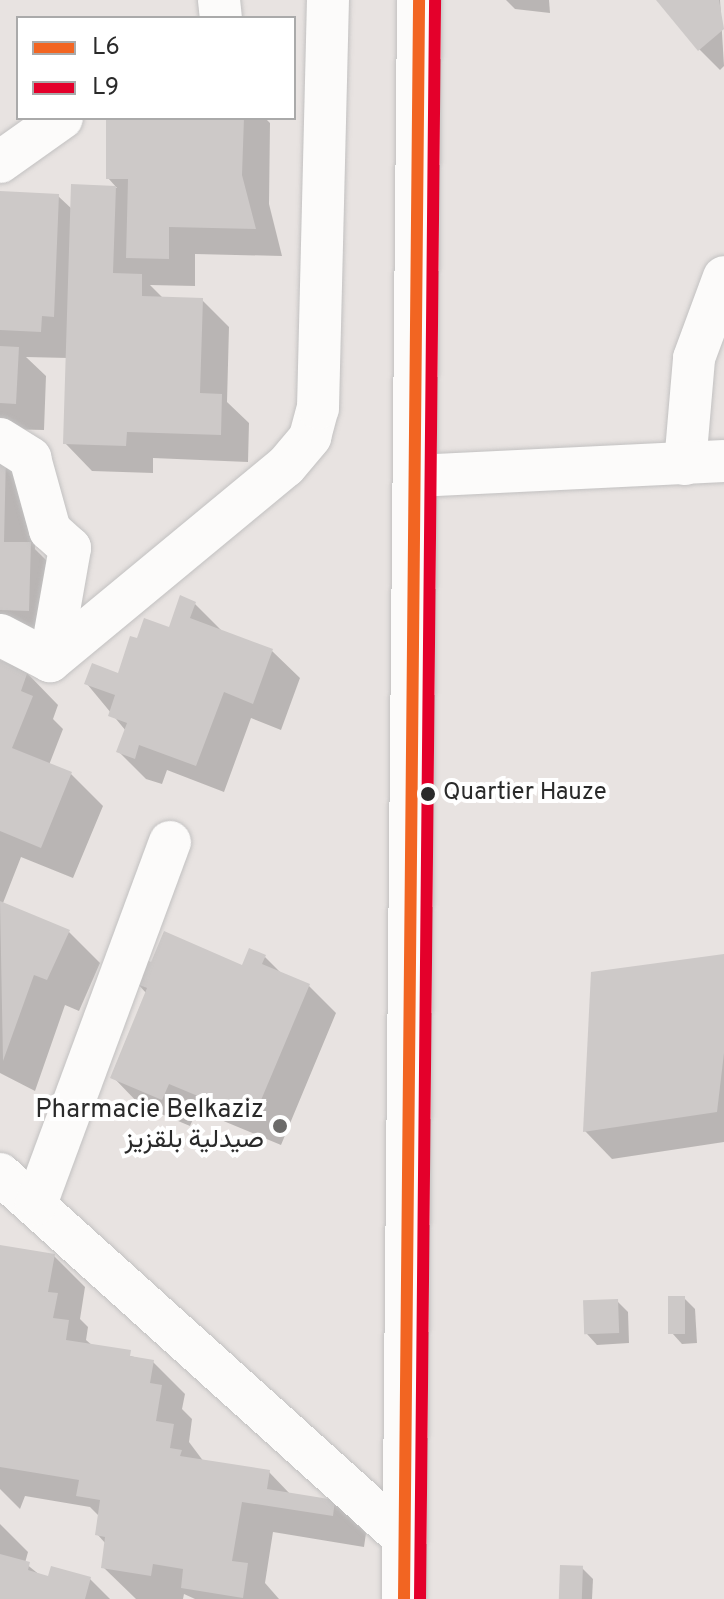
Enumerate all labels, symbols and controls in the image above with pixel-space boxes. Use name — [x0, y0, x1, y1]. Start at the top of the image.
legend — [16, 16, 296, 120]
text: L6 — [92, 33, 120, 63]
text: L9 — [92, 73, 119, 103]
place label: Quartier Hauze — [443, 780, 607, 808]
marker: Quartier Hauze — [420, 786, 436, 802]
place label: Pharmacie Belkaziz صيدلية بلقزيز — [35, 1095, 264, 1156]
marker: Pharmacie Belkaziz صيدلية بلقزيز — [271, 1117, 289, 1135]

